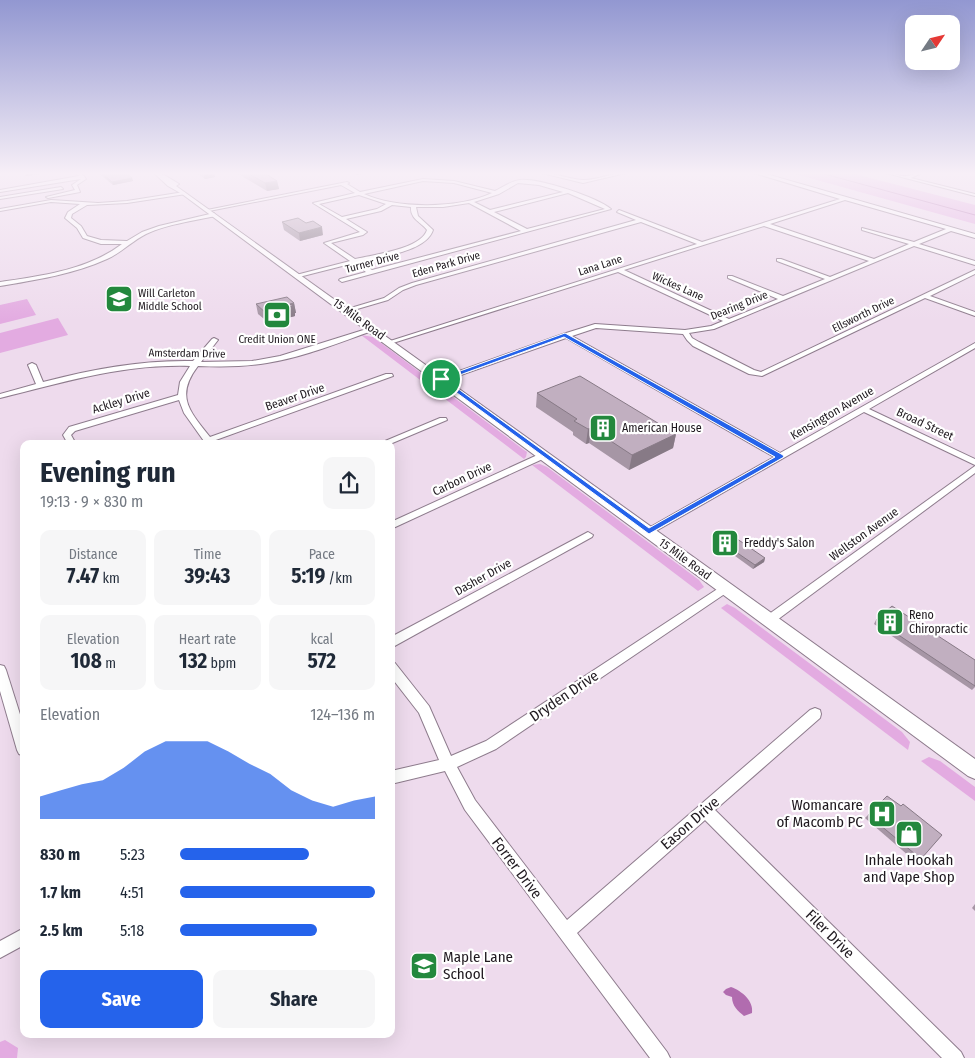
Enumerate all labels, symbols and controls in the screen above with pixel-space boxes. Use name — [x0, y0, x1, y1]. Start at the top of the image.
north arrow — [905, 15, 960, 70]
map controls — [905, 15, 960, 70]
street label: Turner Drive — [344, 249, 400, 276]
street label: Eden Park Drive — [411, 249, 482, 280]
street label: Lana Lane — [577, 252, 624, 279]
street label: Wickes Lane — [650, 269, 706, 304]
school or university icon: Will Carleton Middle School — [104, 284, 134, 314]
place label: Will Carleton Middle School — [138, 287, 202, 313]
street label: Dearing Drive — [709, 288, 770, 323]
street label: Ellsworth Drive — [830, 294, 896, 335]
street label: 15 Mile Road — [330, 295, 388, 343]
bank icon: Credit Union ONE — [262, 300, 292, 330]
place label: Credit Union ONE — [238, 333, 316, 346]
street label: Amsterdam Drive — [148, 346, 226, 361]
pin — [420, 358, 462, 400]
icon: arrive — [427, 365, 455, 393]
street label: Beaver Drive — [264, 380, 327, 414]
street label: Kensington Avenue — [788, 383, 876, 443]
street label: Ackley Drive — [90, 386, 152, 416]
street label: Broad Street — [894, 405, 956, 443]
building icon: American House — [588, 413, 618, 443]
place label: American House — [622, 421, 702, 435]
text: Evening run — [40, 456, 176, 489]
button: share — [323, 457, 375, 509]
street label: Carbon Drive — [430, 459, 494, 499]
text: 19:13 · 9 × 830 m — [40, 492, 143, 511]
street label: Wellston Avenue — [827, 504, 901, 564]
building icon: Freddy's Salon — [710, 528, 740, 558]
street label: 15 Mile Road — [656, 535, 714, 583]
place label: Freddy's Salon — [744, 536, 815, 550]
text: Distance — [69, 546, 118, 563]
text: Time — [194, 546, 221, 563]
text: Pace — [309, 546, 335, 563]
street label: Dasher Drive — [452, 556, 514, 598]
text: 7.47 — [67, 563, 99, 589]
text: 39:43 — [185, 563, 230, 589]
text: 5:19 — [291, 563, 325, 589]
text: km — [99, 570, 120, 587]
text: /km — [325, 570, 352, 587]
building icon: Reno Chiropractic — [875, 607, 905, 637]
place label: Reno Chiropractic — [909, 608, 968, 636]
text: Elevation — [67, 631, 120, 648]
text: Heart rate — [179, 631, 236, 648]
text: kcal — [310, 631, 333, 648]
text: 108 — [70, 648, 102, 674]
text: 132 — [179, 648, 207, 674]
text: 572 — [308, 648, 336, 674]
text: m — [102, 655, 116, 672]
text: bpm — [207, 655, 236, 672]
street label: Dryden Drive — [526, 666, 602, 726]
text: Elevation — [40, 705, 100, 724]
text: 124–136 m — [310, 705, 375, 724]
street label: Eason Drive — [657, 793, 723, 853]
place label: Womancare of Macomb PC — [776, 796, 863, 831]
hospital icon: Womancare of Macomb PC — [867, 799, 897, 829]
shop icon: Inhale Hookah and Vape Shop — [894, 819, 924, 849]
street label: Forrer Drive — [488, 834, 546, 902]
text: 830 m — [40, 845, 80, 864]
text: 5:23 — [120, 845, 145, 864]
place label: Inhale Hookah and Vape Shop — [863, 851, 955, 886]
text: 1.7 km — [40, 883, 81, 902]
text: 4:51 — [120, 883, 144, 902]
street label: Filer Drive — [802, 906, 858, 962]
text: 2.5 km — [40, 921, 83, 940]
text: 5:18 — [120, 921, 144, 940]
place label: Maple Lane School — [443, 948, 513, 983]
school or university icon: Maple Lane School — [409, 951, 439, 981]
button: Save — [40, 970, 203, 1028]
button: Share — [213, 970, 375, 1028]

